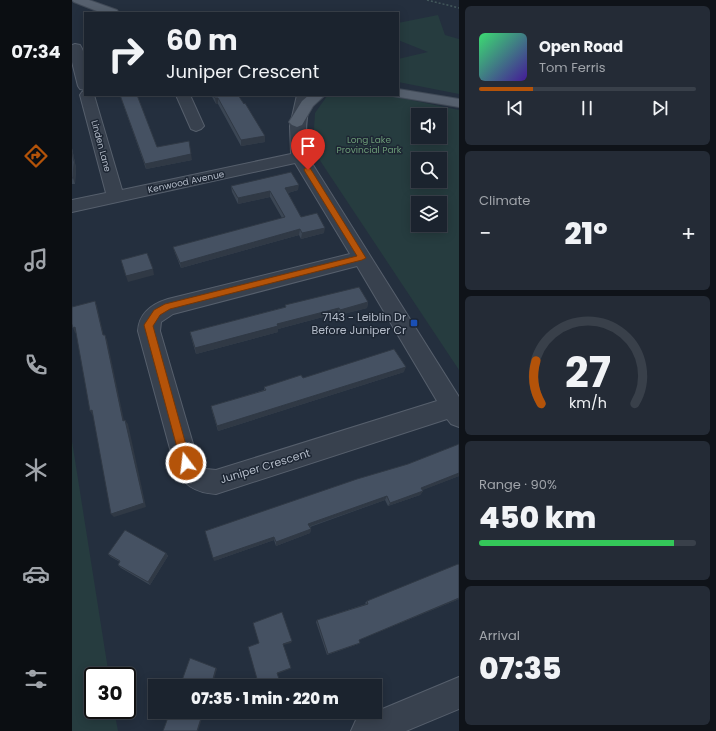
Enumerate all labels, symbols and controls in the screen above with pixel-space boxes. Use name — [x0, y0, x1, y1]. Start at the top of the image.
text: 60 m — [166, 21, 238, 60]
icon: right — [100, 28, 152, 80]
text: Open Road — [539, 36, 623, 57]
text: 07:34 — [11, 39, 61, 64]
text: Tom Ferris — [539, 58, 606, 77]
text: Juniper Crescent — [166, 59, 319, 84]
icon: previous — [504, 97, 526, 119]
icon: pause — [576, 97, 598, 119]
icon: next — [649, 97, 671, 119]
map controls — [411, 108, 447, 232]
button: sound — [411, 108, 447, 144]
street label: Linden Lane — [88, 119, 114, 174]
pin — [291, 129, 325, 170]
park label: Long Lake Provincial Park — [336, 134, 402, 156]
icon: arrive — [297, 135, 319, 157]
icon: directions — [22, 142, 50, 170]
button: search — [411, 152, 447, 188]
street label: Kenwood Avenue — [147, 168, 226, 196]
text: Climate — [479, 191, 530, 210]
button: layers — [411, 196, 447, 232]
text: 21° — [565, 212, 608, 255]
text: − — [479, 218, 491, 249]
text: + — [681, 218, 696, 249]
icon: music — [22, 246, 50, 274]
place label: 7143 - Leiblin Dr Before Juniper Cr — [311, 309, 406, 338]
marker: 7143 - Leiblin Dr Before Juniper Cr — [409, 318, 419, 328]
text: 27 — [564, 342, 611, 401]
icon: phone — [22, 351, 50, 379]
text: km/h — [568, 392, 607, 412]
position arrow — [165, 442, 207, 484]
street label: Juniper Crescent — [218, 445, 312, 487]
icon: climate — [22, 456, 50, 484]
text: Range · 90% — [479, 475, 557, 494]
text: 450 km — [479, 496, 596, 539]
icon: car — [22, 560, 50, 588]
text: Arrival — [479, 626, 520, 645]
text: 07:35 — [479, 647, 561, 690]
icon: filters — [22, 665, 50, 693]
speed limit sign: 30 — [84, 667, 136, 719]
text: 07:35 · 1 min · 220 m — [191, 688, 339, 709]

